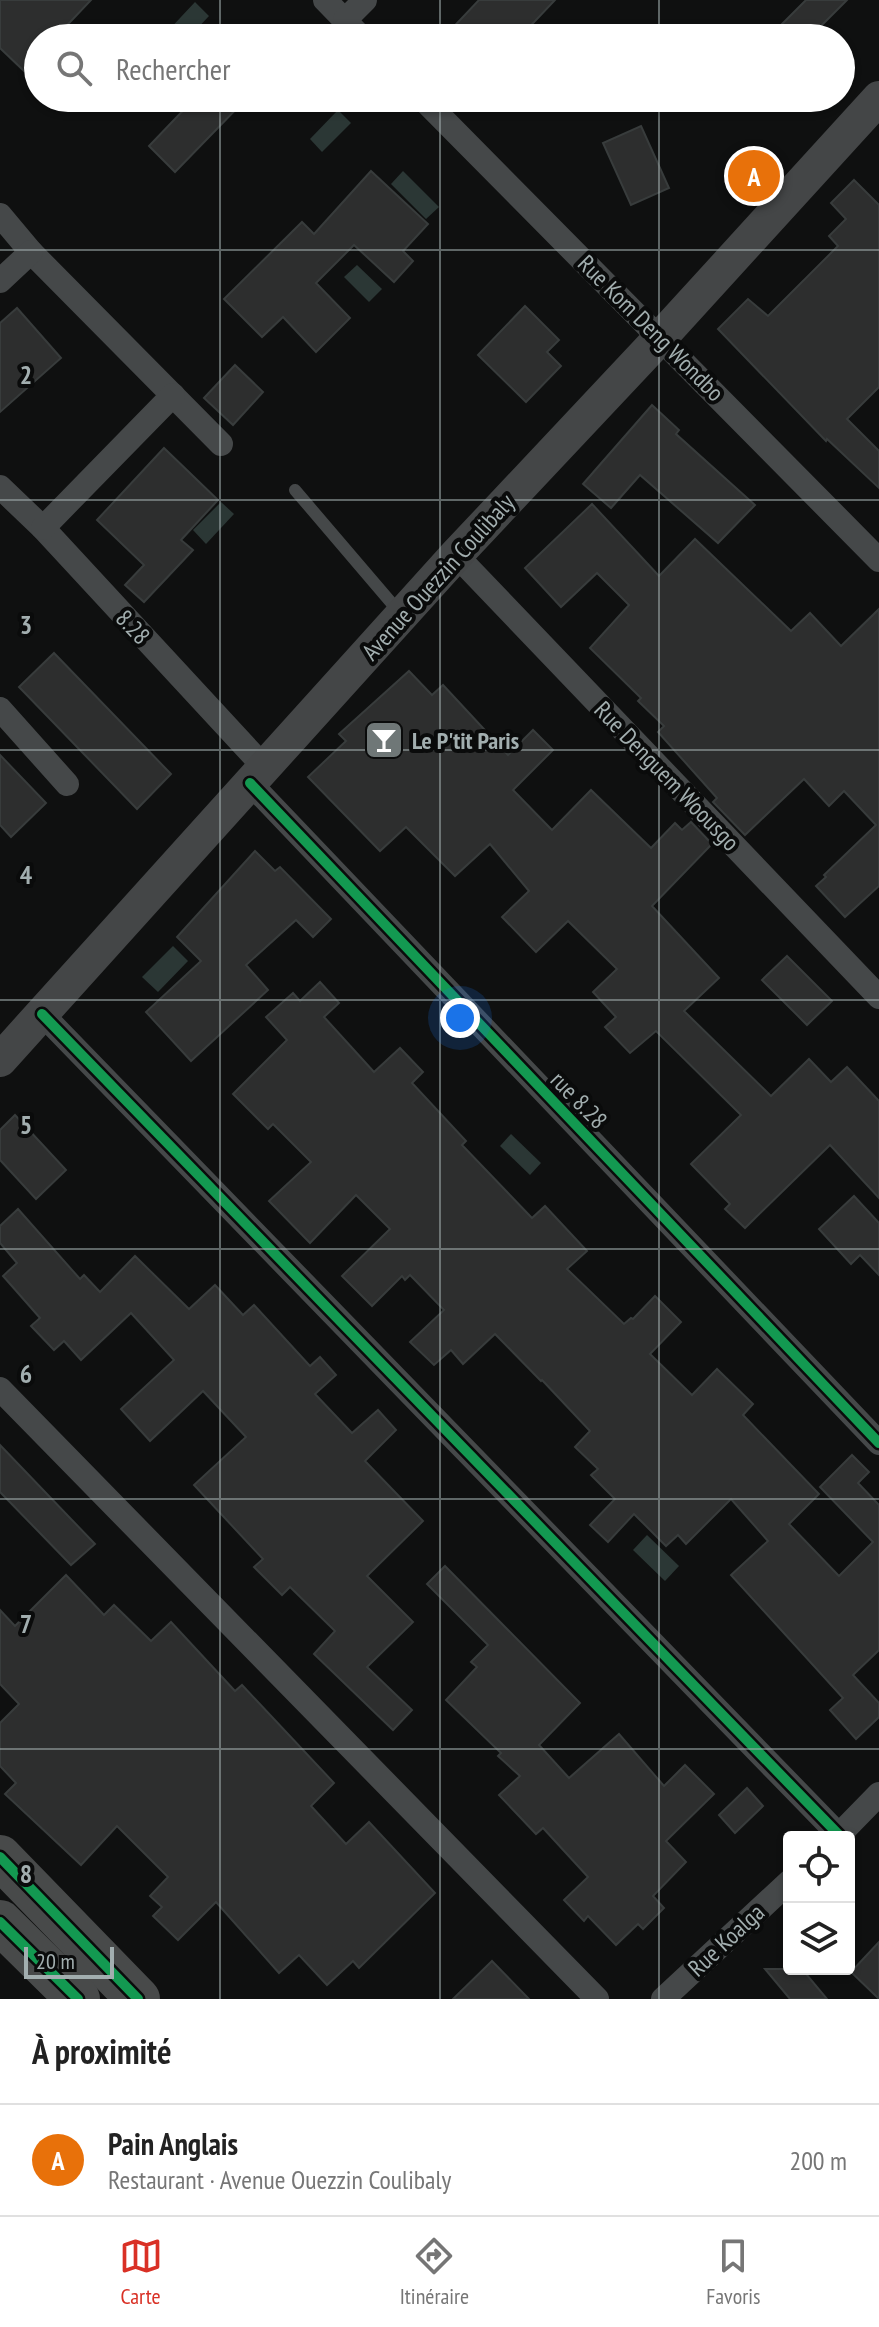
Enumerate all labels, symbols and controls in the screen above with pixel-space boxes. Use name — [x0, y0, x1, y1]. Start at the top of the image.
search box — [24, 24, 855, 112]
icon: search — [52, 46, 96, 90]
text: Rechercher — [116, 49, 230, 88]
pin: A — [728, 146, 780, 206]
street label: Rue Kom Deng Wondbo — [571, 248, 731, 408]
text: 2 — [20, 358, 32, 391]
street label: Avenue Ouezzin Coulibaly — [355, 487, 521, 667]
street label: 8.28 — [109, 603, 157, 651]
text: 3 — [20, 608, 32, 641]
street label: Rue Denguem Woousgo — [588, 695, 746, 857]
bar icon: Le P'tit Paris — [363, 719, 405, 761]
place label: Le P'tit Paris — [412, 725, 519, 756]
text: 4 — [20, 858, 33, 891]
your location — [440, 998, 480, 1038]
street label: rue 8.28 — [544, 1065, 614, 1135]
text: 5 — [20, 1108, 32, 1141]
text: 6 — [20, 1357, 32, 1390]
text: 7 — [20, 1607, 32, 1640]
map controls — [783, 1831, 855, 1975]
button: locate — [783, 1831, 855, 1903]
text: 8 — [20, 1857, 32, 1890]
street label: Rue Koalga — [681, 1897, 771, 1983]
button: layers — [783, 1903, 855, 1975]
scale bar — [24, 1943, 114, 1979]
text: 20 m — [36, 1947, 75, 1975]
text: À proximité — [32, 2029, 172, 2073]
text: Pain Anglais — [108, 2124, 238, 2163]
text: A — [51, 2144, 65, 2177]
text: 200 m — [789, 2144, 847, 2177]
text: Restaurant · Avenue Ouezzin Coulibaly — [108, 2163, 451, 2196]
tab: Carte — [119, 2234, 163, 2310]
tab: Itinéraire — [400, 2234, 469, 2310]
tab: Favoris — [706, 2234, 760, 2310]

